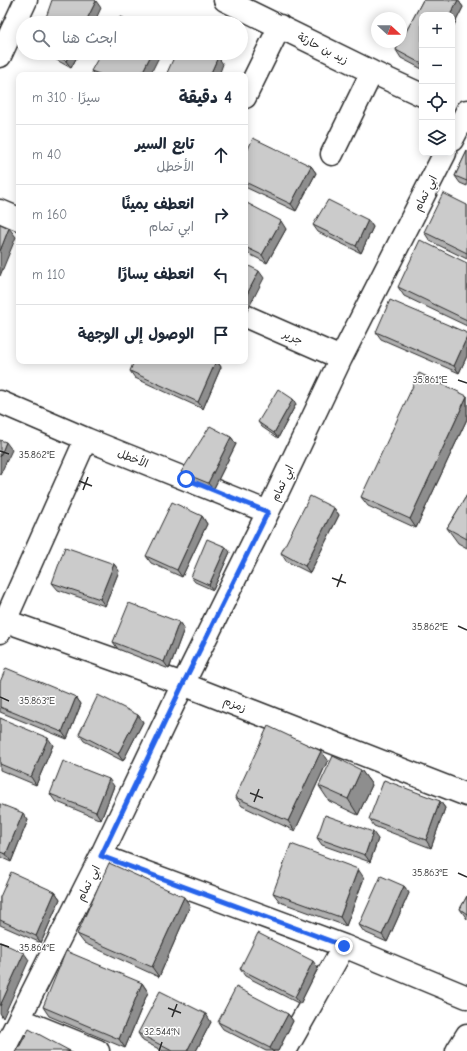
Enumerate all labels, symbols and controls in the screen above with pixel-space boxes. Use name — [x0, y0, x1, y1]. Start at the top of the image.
north arrow — [371, 12, 407, 48]
map controls — [419, 12, 455, 156]
button: + — [419, 12, 455, 48]
search box — [16, 16, 248, 60]
icon: search — [30, 27, 52, 49]
text: ابحث هنا — [62, 29, 117, 47]
street label: زيد بن حارثة — [295, 30, 350, 68]
button: − — [419, 48, 455, 84]
button: locate — [419, 84, 455, 120]
text: 4 دقيقة — [179, 88, 232, 107]
text: سيرًا · 310 m — [32, 90, 100, 105]
button: layers — [419, 120, 455, 156]
text: تابع السير — [135, 135, 194, 153]
icon: ahead — [210, 144, 232, 166]
text: 40 m — [32, 147, 61, 162]
text: الأخطل — [157, 159, 194, 174]
street label: ابي تمام — [411, 173, 443, 215]
text: انعطف يمينًا — [122, 195, 194, 213]
icon: right — [210, 204, 232, 226]
text: 160 m — [32, 207, 67, 222]
text: ابي تمام — [149, 219, 194, 234]
icon: left — [210, 264, 232, 286]
text: انعطف يسارًا — [118, 265, 194, 283]
text: 110 m — [32, 267, 65, 282]
icon: arrive — [210, 324, 232, 346]
text: الوصول إلى الوجهة — [78, 325, 194, 343]
street label: جرير — [280, 327, 305, 347]
text: 35.861°E — [412, 374, 448, 386]
street label: الأخطل — [116, 446, 150, 470]
text: 35.862°E — [19, 449, 55, 461]
street label: ابي تمام — [268, 463, 300, 505]
route start — [177, 470, 195, 488]
text: 35.862°E — [412, 621, 448, 633]
street label: زمزم — [221, 694, 248, 717]
text: 35.863°E — [19, 695, 55, 707]
street label: ابي تمام — [74, 863, 106, 905]
text: 35.863°E — [412, 867, 448, 879]
route end — [335, 937, 353, 955]
text: 35.864°E — [19, 942, 55, 954]
text: 32.544°N — [144, 1026, 180, 1038]

